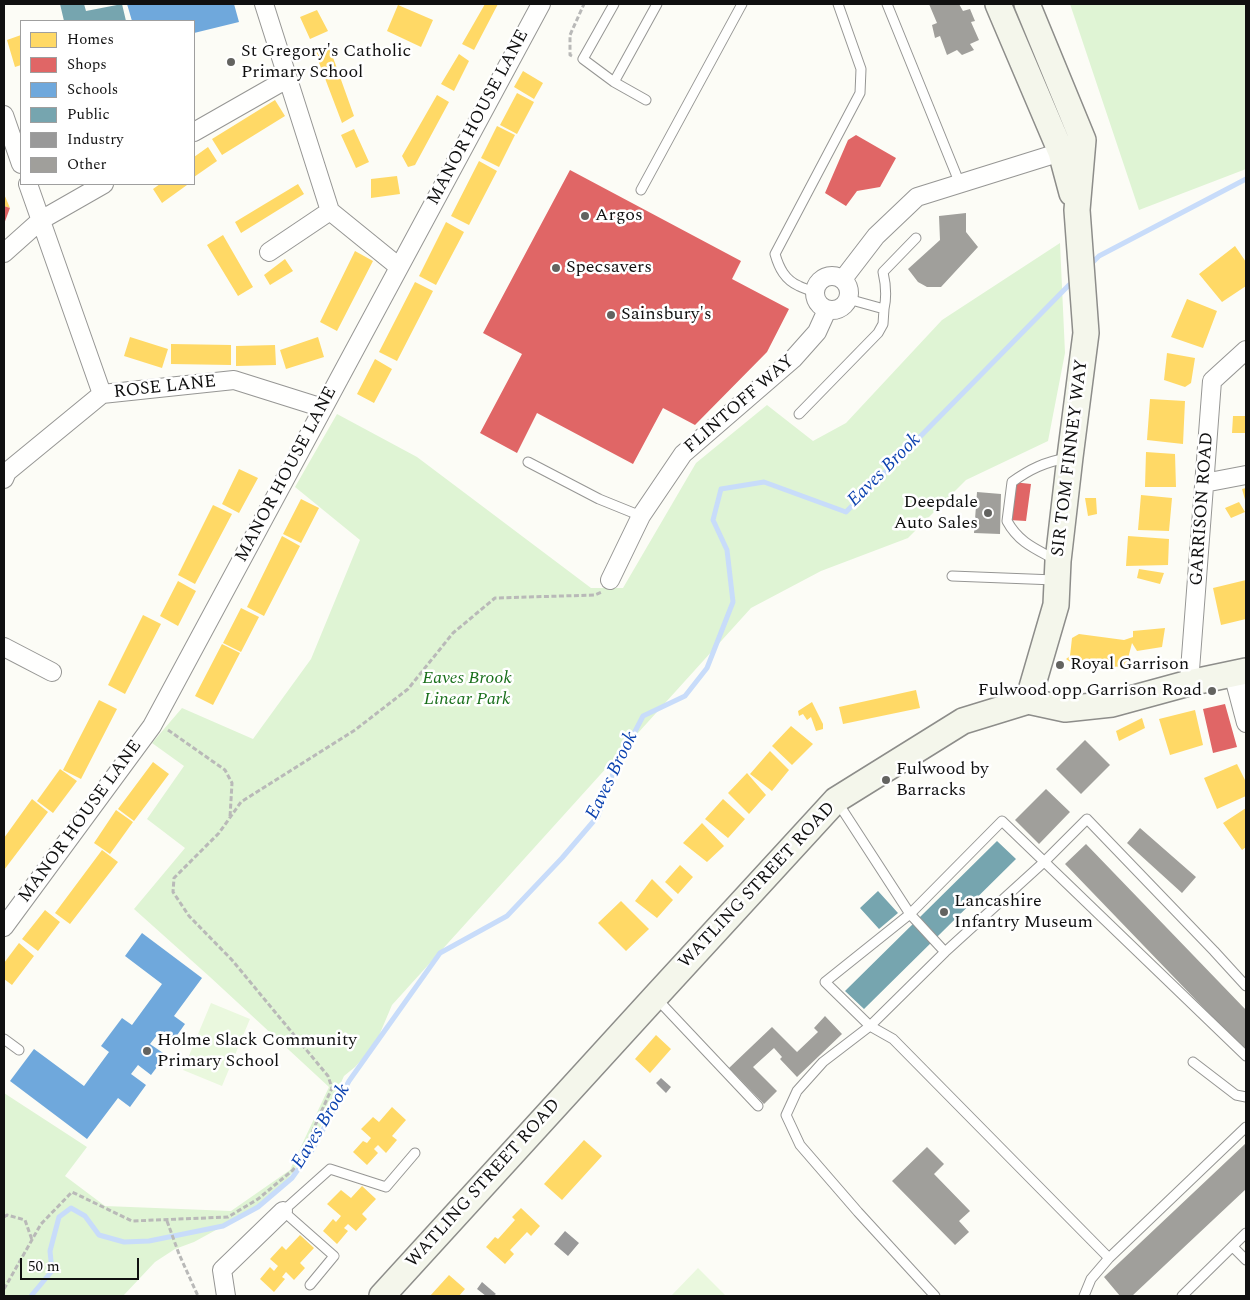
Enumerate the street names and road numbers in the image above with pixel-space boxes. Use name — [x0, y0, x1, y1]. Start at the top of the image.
street label: MANOR HOUSE LANE — [424, 26, 534, 210]
street label: FLINTOFF WAY — [681, 351, 799, 459]
street label: SIR TOM FINNEY WAY — [1048, 358, 1094, 558]
street label: ROSE LANE — [113, 372, 217, 404]
street label: MANOR HOUSE LANE — [232, 383, 342, 567]
street label: GARRISON ROAD — [1187, 431, 1219, 587]
street label: MANOR HOUSE LANE — [15, 736, 147, 908]
street label: WATLING STREET ROAD — [675, 798, 841, 974]
street label: WATLING STREET ROAD — [402, 1095, 566, 1273]

